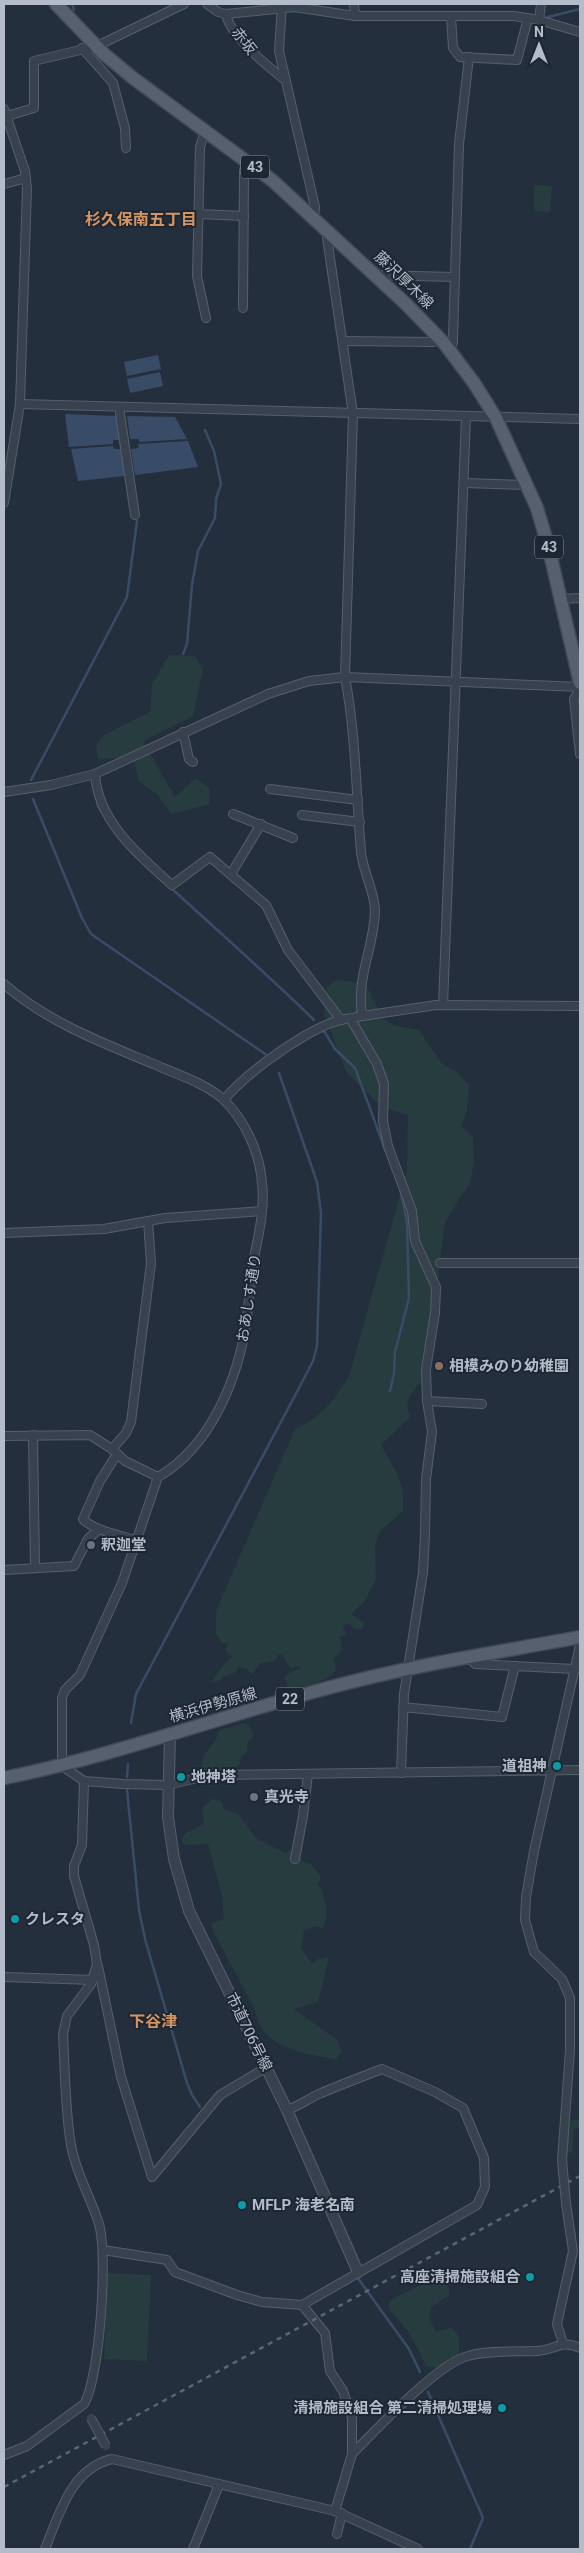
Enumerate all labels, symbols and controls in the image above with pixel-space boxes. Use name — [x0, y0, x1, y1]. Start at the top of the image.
north arrow — [514, 20, 564, 70]
street label: 赤坂 — [228, 24, 260, 58]
text: N — [534, 24, 544, 40]
road number: 43 — [241, 156, 269, 178]
district label: 杉久保南五丁目 — [85, 210, 197, 229]
street label: 藤沢厚木線 — [371, 247, 437, 313]
road number: 43 — [535, 536, 563, 558]
street label: おあしす通り — [233, 1252, 265, 1344]
place label: 相模みのり幼稚園 — [449, 1357, 569, 1375]
marker: 相模みのり幼稚園 — [433, 1360, 445, 1372]
place label: 釈迦堂 — [101, 1536, 146, 1554]
marker: 釈迦堂 — [85, 1539, 97, 1551]
street label: 横浜伊勢原線 — [167, 1684, 259, 1726]
road number: 22 — [276, 1688, 304, 1710]
place label: 道祖神 — [502, 1757, 547, 1775]
marker: 道祖神 — [551, 1760, 563, 1772]
place label: 地神塔 — [191, 1768, 236, 1786]
marker: 地神塔 — [175, 1771, 187, 1783]
place label: 真光寺 — [264, 1788, 309, 1806]
marker: 真光寺 — [248, 1791, 260, 1803]
place label: クレスタ — [25, 1910, 85, 1928]
marker: クレスタ — [9, 1913, 21, 1925]
street label: 市道706号線 — [222, 1990, 276, 2074]
district label: 下谷津 — [129, 2012, 177, 2031]
place label: MFLP 海老名南 — [252, 2196, 355, 2214]
marker: MFLP 海老名南 — [236, 2199, 248, 2211]
place label: 高座清掃施設組合 — [400, 2268, 521, 2286]
marker: 高座清掃施設組合 — [524, 2271, 536, 2283]
place label: 清掃施設組合 第二清掃処理場 — [293, 2399, 492, 2417]
marker: 清掃施設組合 第二清掃処理場 — [496, 2402, 508, 2414]

